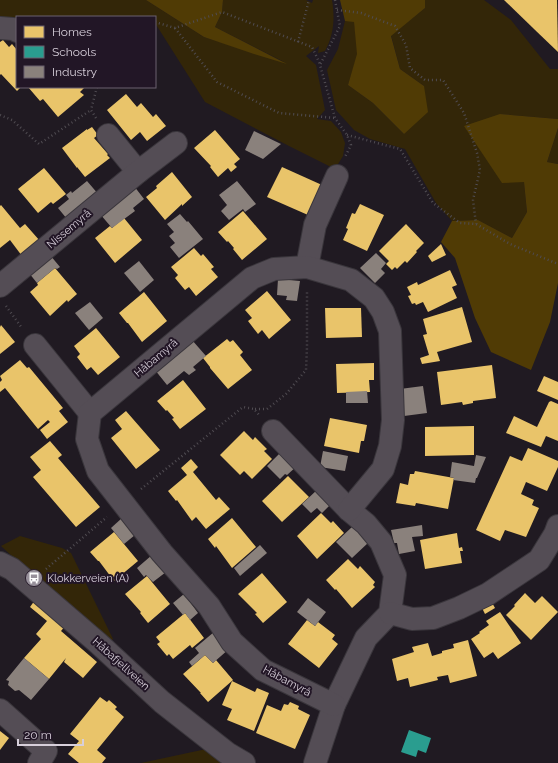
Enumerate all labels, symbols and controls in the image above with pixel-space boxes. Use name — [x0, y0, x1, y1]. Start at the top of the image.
legend — [16, 16, 156, 88]
text: Homes — [52, 25, 92, 39]
text: Schools — [52, 45, 96, 59]
text: Industry — [52, 65, 98, 79]
street label: Nissemyrå — [44, 207, 94, 251]
street label: Håbamyrå — [132, 336, 180, 380]
bus stop icon: Klokkerveien (A) — [24, 568, 44, 588]
place label: Klokkerveien (A) — [47, 572, 129, 585]
street label: Håbafjellveien — [90, 635, 152, 693]
street label: Håbamyrå — [261, 663, 313, 699]
scale bar — [18, 721, 83, 747]
text: 20 m — [24, 728, 52, 742]

